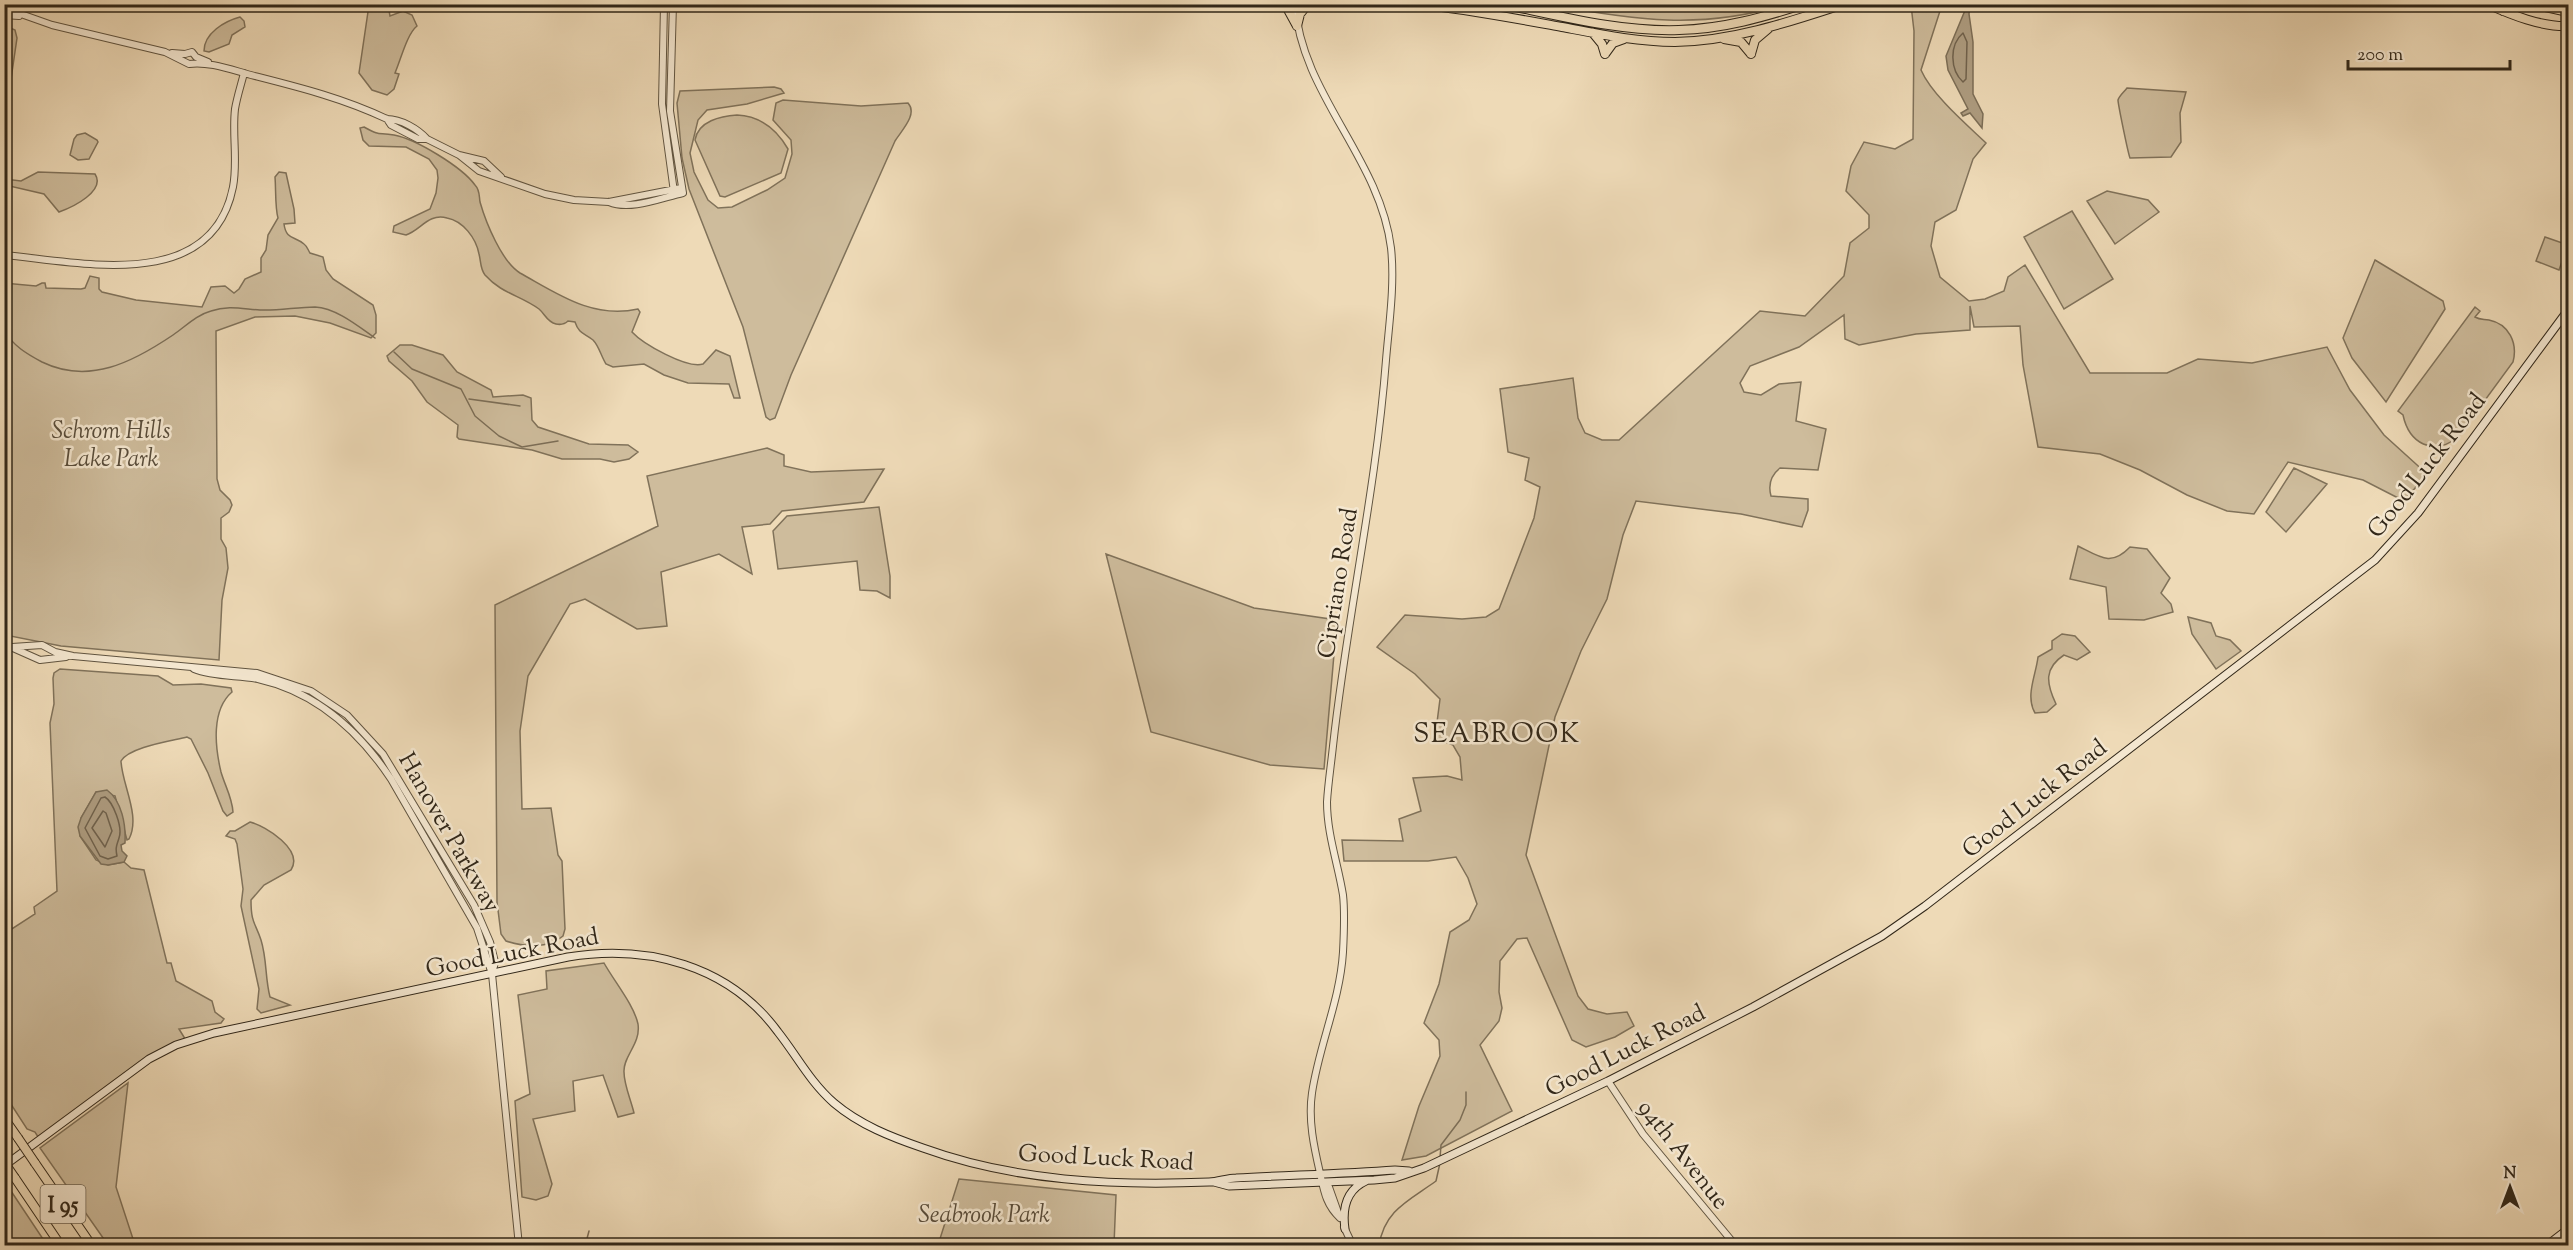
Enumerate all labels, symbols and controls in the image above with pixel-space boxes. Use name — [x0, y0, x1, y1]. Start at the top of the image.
scale bar — [2348, 33, 2510, 71]
text: 200 m — [2357, 43, 2403, 69]
street label: Good Luck Road — [2360, 386, 2495, 546]
park label: Schrom Hills Lake Park — [52, 415, 171, 477]
street label: Cipriano Road — [1310, 505, 1368, 661]
district label: SEABROOK — [1413, 716, 1581, 755]
street label: Good Luck Road — [1956, 732, 2115, 867]
street label: Hanover Parkway — [389, 747, 508, 919]
street label: Good Luck Road — [423, 920, 602, 987]
street label: Good Luck Road — [1540, 997, 1712, 1107]
street label: 94th Avenue — [1629, 1093, 1736, 1217]
street label: Good Luck Road — [1017, 1137, 1195, 1181]
north arrow — [2480, 1157, 2540, 1217]
text: N — [2504, 1163, 2517, 1186]
road number: I 95 — [40, 1185, 86, 1223]
park label: Seabrook Park — [918, 1199, 1050, 1233]

